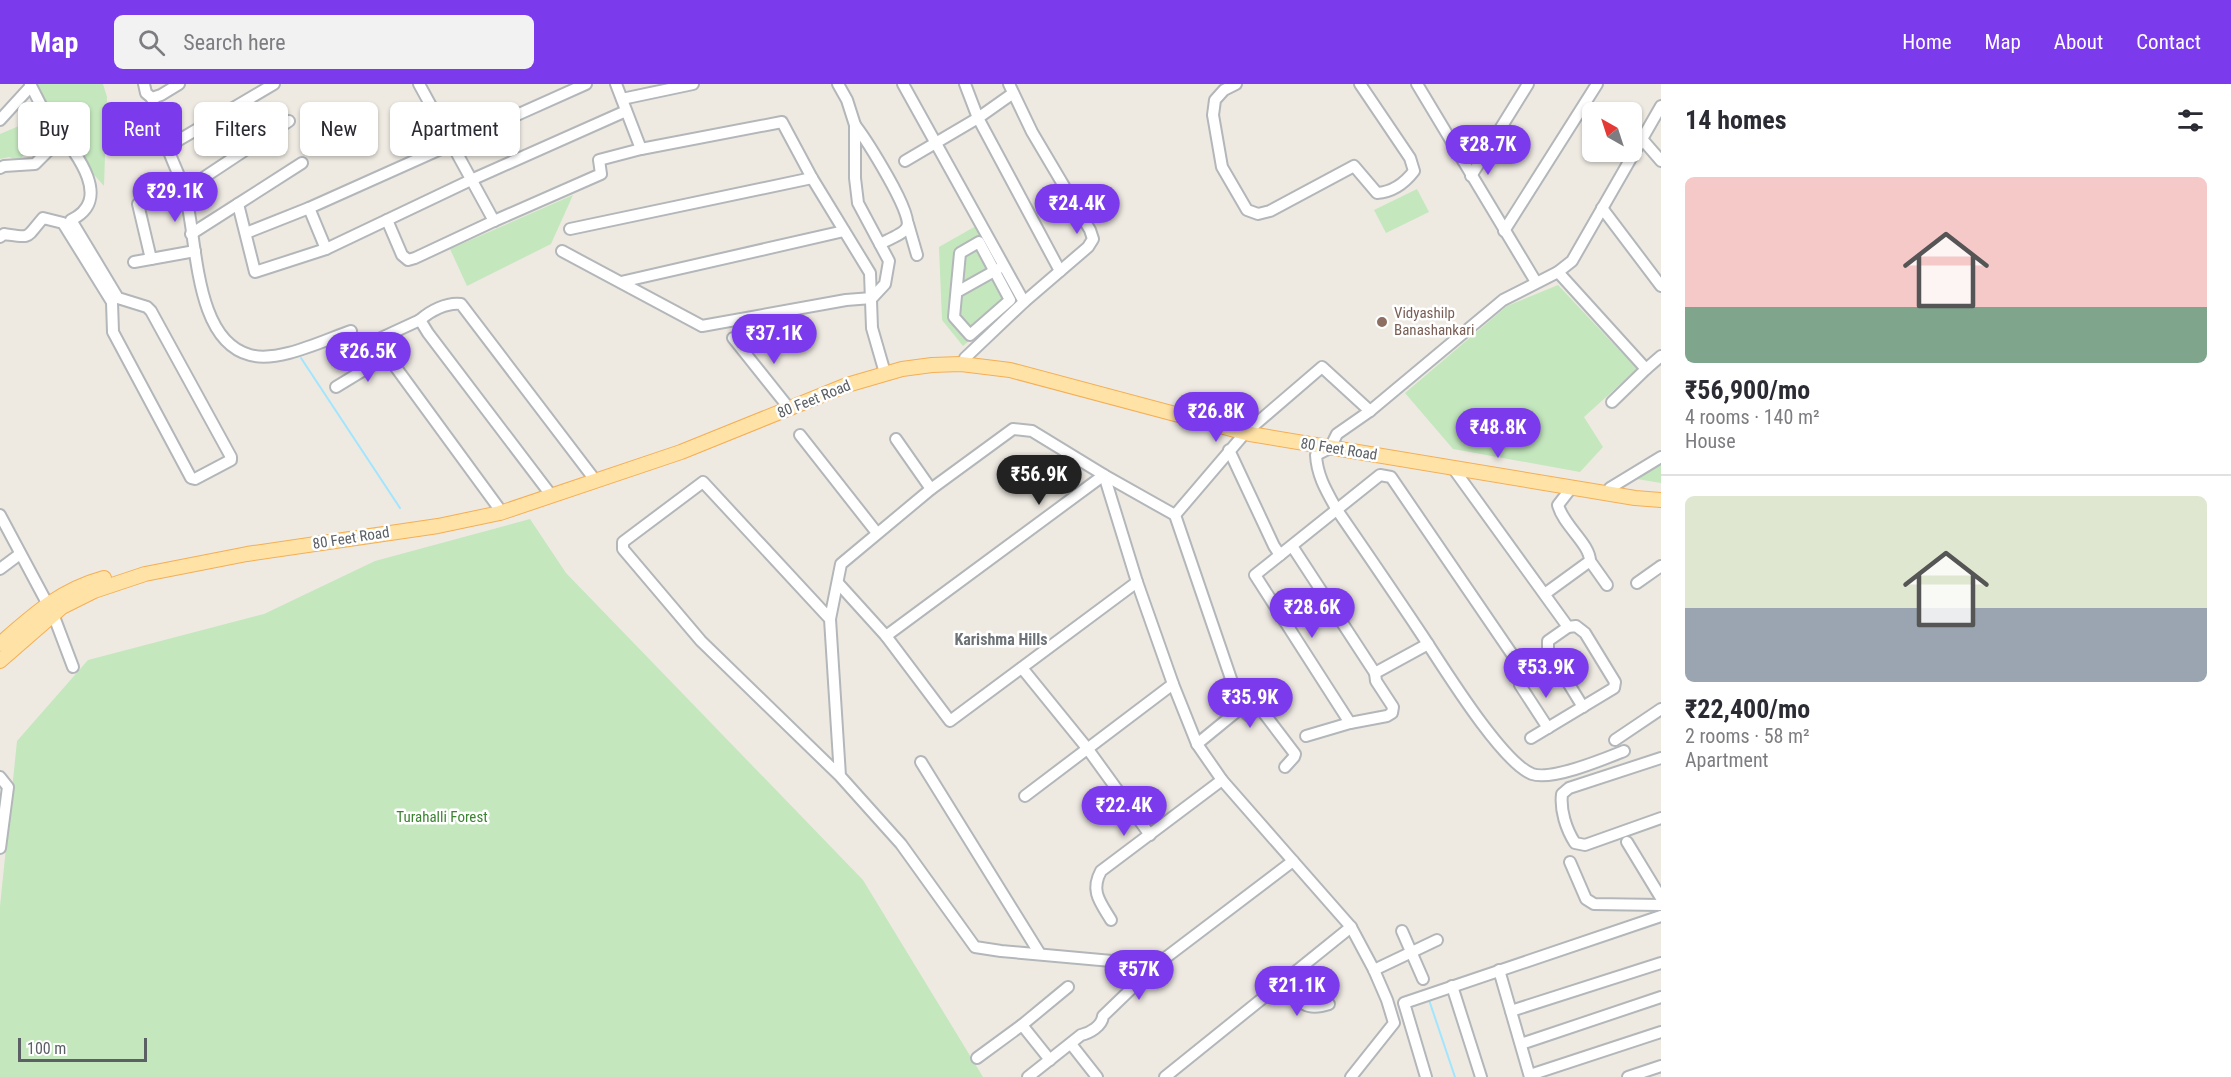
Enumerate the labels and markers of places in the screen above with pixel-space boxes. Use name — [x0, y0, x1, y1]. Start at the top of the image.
pin: ₹28.7K — [1439, 125, 1537, 176]
pin: ₹29.1K — [126, 172, 224, 223]
pin: ₹24.4K — [1028, 184, 1126, 235]
place label: Vidyashilp Banashankari — [1394, 304, 1474, 339]
pin: ₹37.1K — [725, 314, 823, 365]
marker: Vidyashilp Banashankari — [1375, 315, 1389, 329]
pin: ₹26.5K — [319, 332, 417, 383]
pin: ₹26.8K — [1167, 392, 1265, 443]
pin: ₹48.8K — [1449, 408, 1547, 459]
pin: ₹56.9K — [990, 455, 1088, 506]
pin: ₹28.6K — [1263, 588, 1361, 639]
pin: ₹53.9K — [1497, 648, 1595, 699]
pin: ₹35.9K — [1201, 678, 1299, 729]
pin: ₹22.4K — [1075, 786, 1173, 837]
pin: ₹57K — [1103, 950, 1175, 1001]
pin: ₹21.1K — [1248, 966, 1346, 1017]

